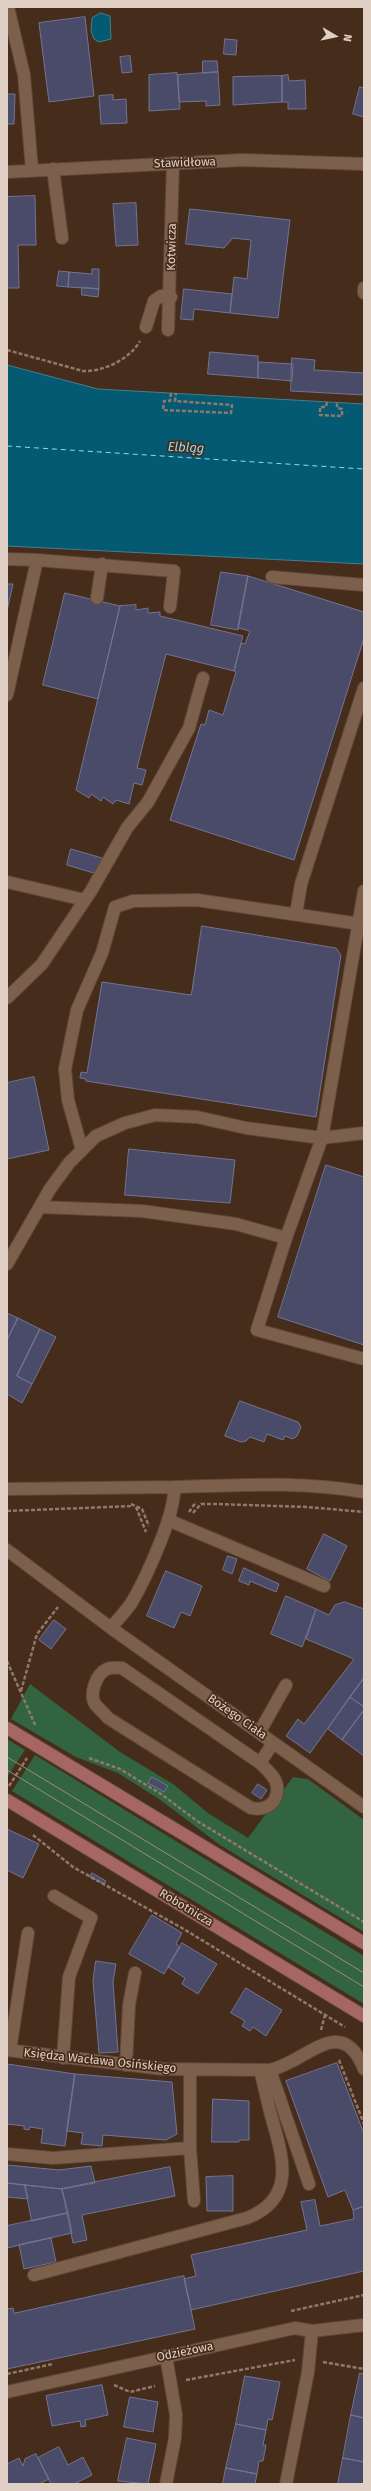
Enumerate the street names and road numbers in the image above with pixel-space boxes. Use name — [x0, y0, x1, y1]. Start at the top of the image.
street label: Stawidłowa — [154, 155, 216, 171]
street label: Kotwicza — [164, 223, 180, 271]
street label: Bożego Ciała — [205, 1691, 269, 1743]
street label: Robotnicza — [156, 1886, 216, 1930]
street label: Księdza Wacława Osińskiego — [23, 2046, 177, 2076]
street label: Odzieżowa — [155, 2339, 215, 2365]

